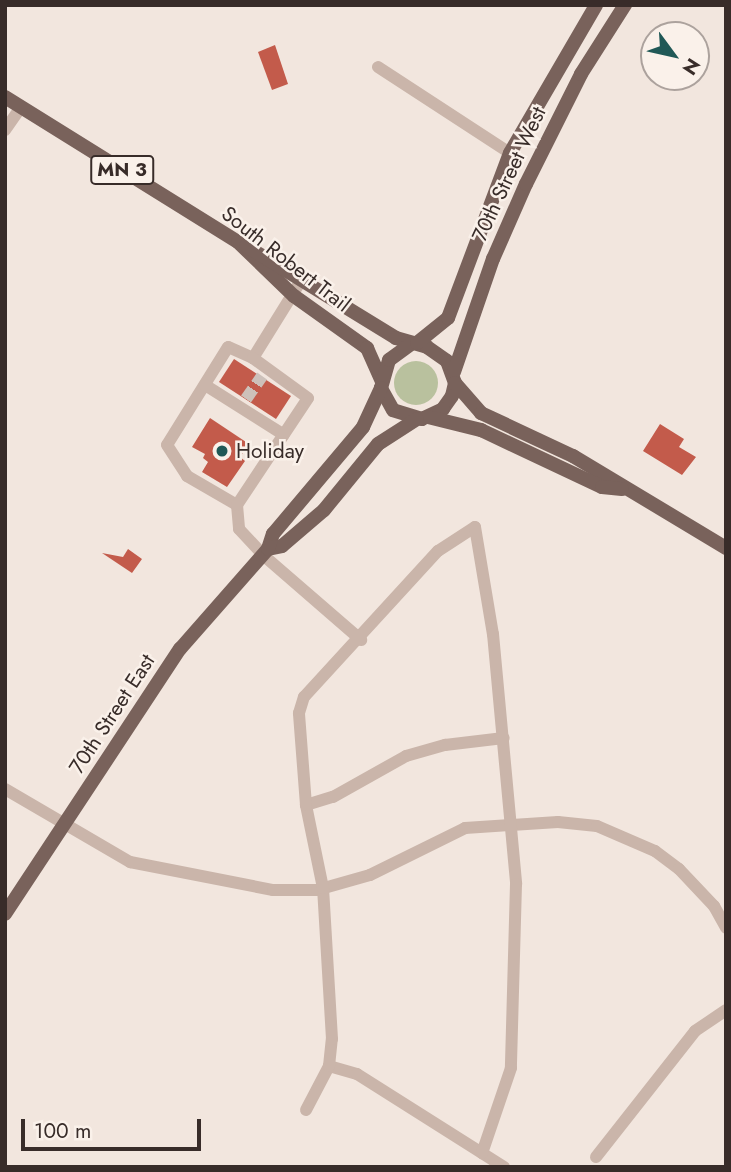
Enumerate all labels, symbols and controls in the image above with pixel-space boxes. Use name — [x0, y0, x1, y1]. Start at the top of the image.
north arrow — [640, 21, 710, 91]
text: N — [676, 53, 707, 80]
street label: 70th Street West — [467, 103, 551, 245]
road number: MN 3 — [89, 154, 155, 186]
street label: South Robert Trail — [217, 201, 355, 317]
place label: Holiday — [236, 438, 304, 464]
marker: Holiday — [214, 443, 230, 459]
street label: 70th Street East — [64, 649, 160, 779]
scale bar — [24, 1106, 205, 1150]
text: 100 m — [34, 1116, 91, 1146]

